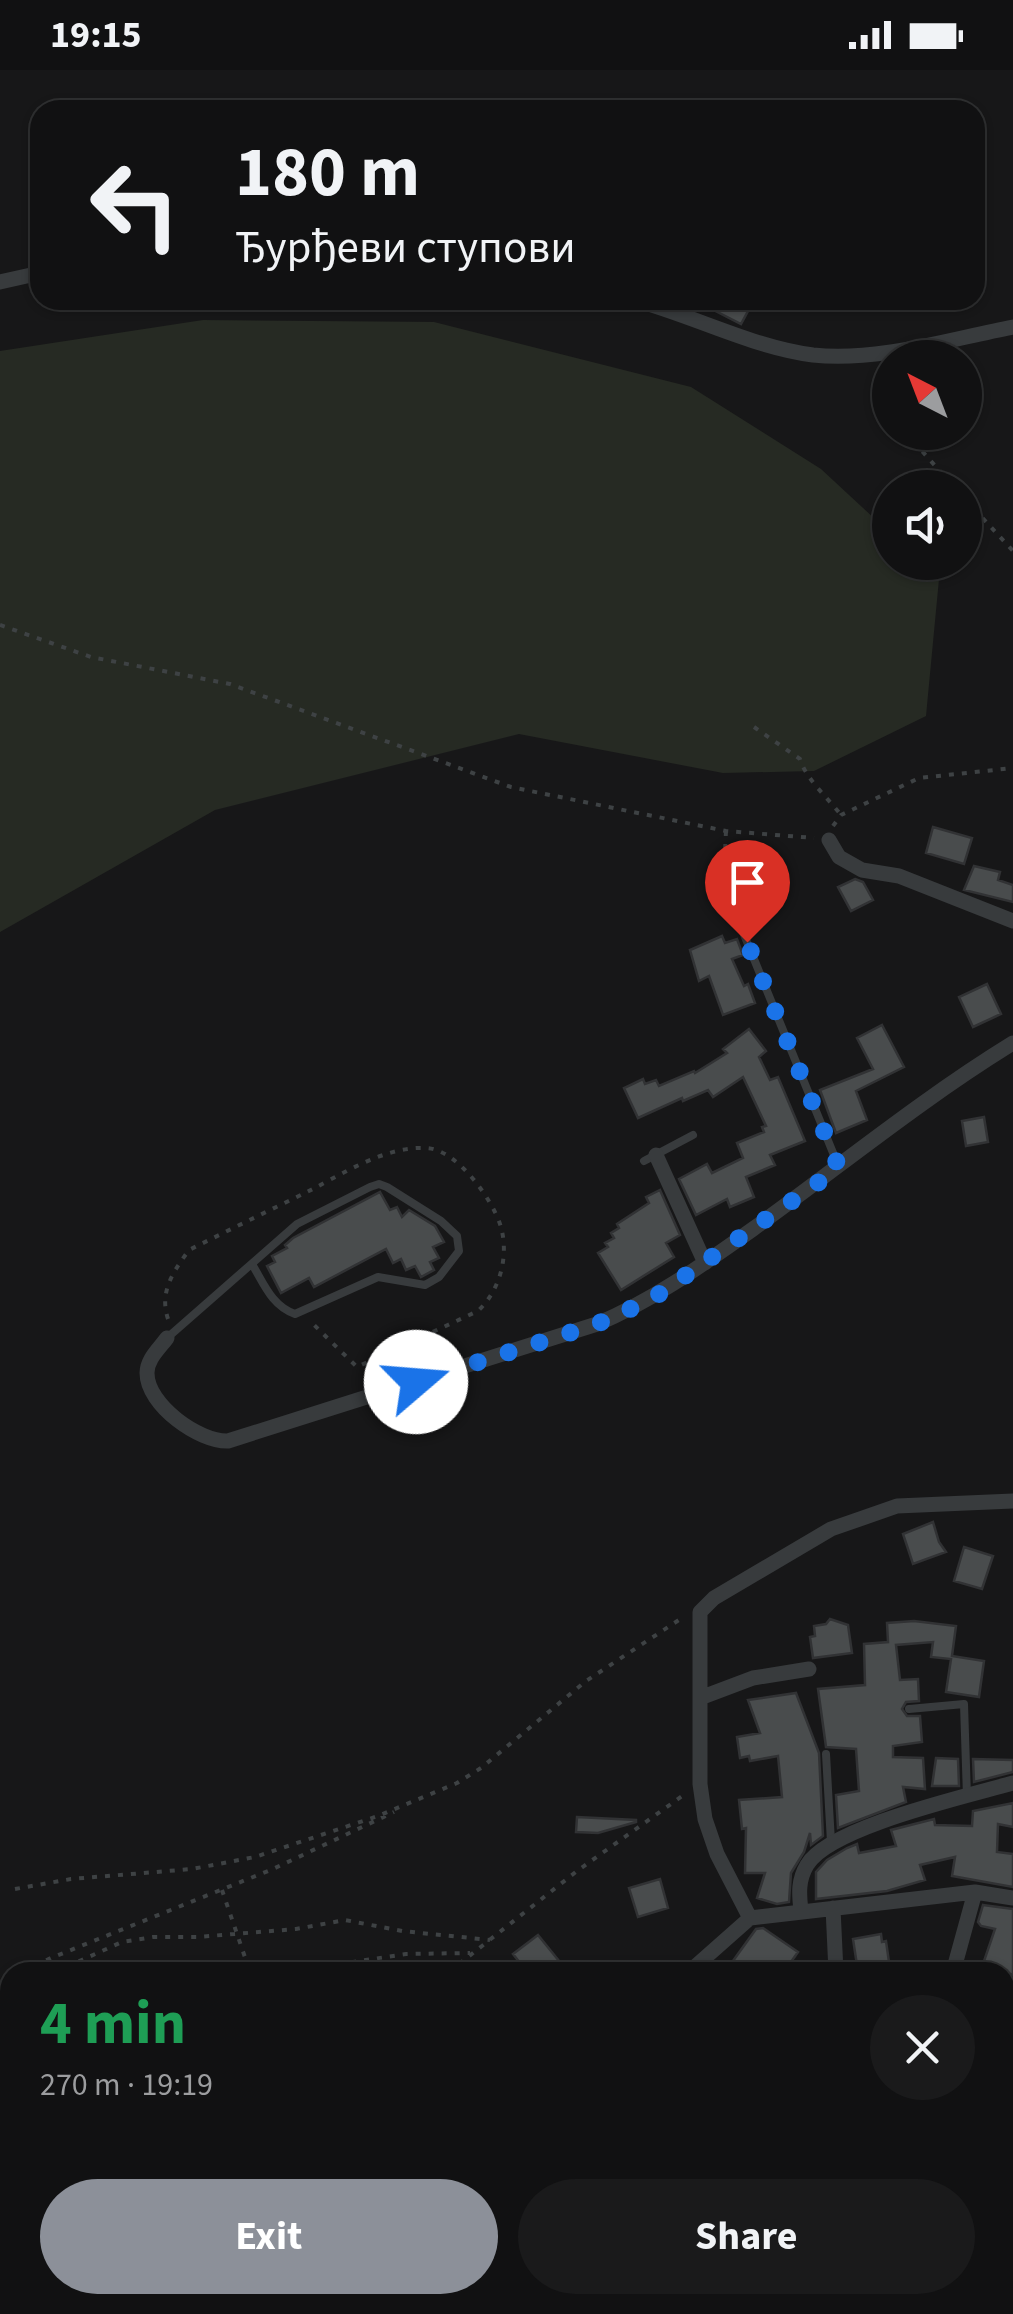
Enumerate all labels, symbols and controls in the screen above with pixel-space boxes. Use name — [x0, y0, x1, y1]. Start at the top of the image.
text: 19:15 — [50, 8, 142, 62]
text: 180 m — [235, 123, 420, 223]
icon: left — [70, 140, 200, 270]
text: Ђурђеви ступови — [235, 216, 576, 280]
north arrow — [872, 340, 982, 450]
map controls — [872, 340, 982, 580]
button: sound — [872, 470, 982, 580]
pin — [705, 840, 790, 943]
icon: arrive — [720, 855, 775, 910]
position arrow — [364, 1330, 468, 1434]
text: 4 min — [40, 1982, 186, 2067]
button: close — [870, 1995, 975, 2100]
text: 270 m · 19:19 — [40, 2062, 213, 2108]
button: Exit — [40, 2179, 498, 2294]
button: Share — [518, 2179, 975, 2294]

